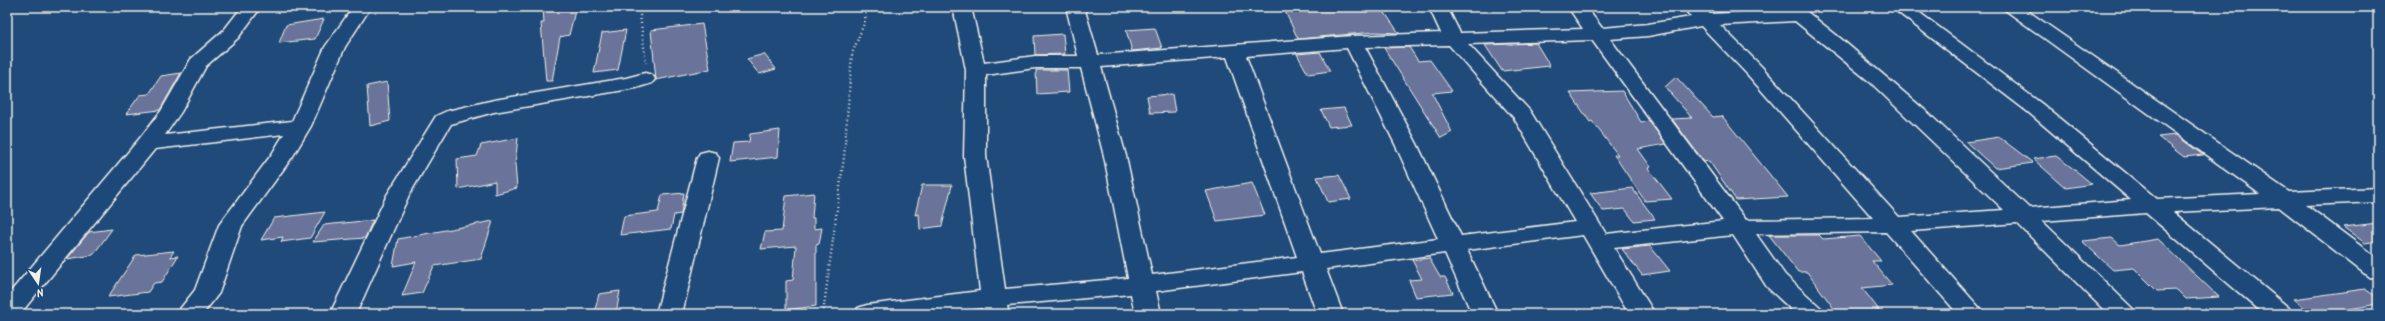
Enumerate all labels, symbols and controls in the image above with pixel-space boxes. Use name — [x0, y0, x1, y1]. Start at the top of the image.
north arrow — [18, 263, 58, 303]
text: N — [35, 282, 45, 301]

